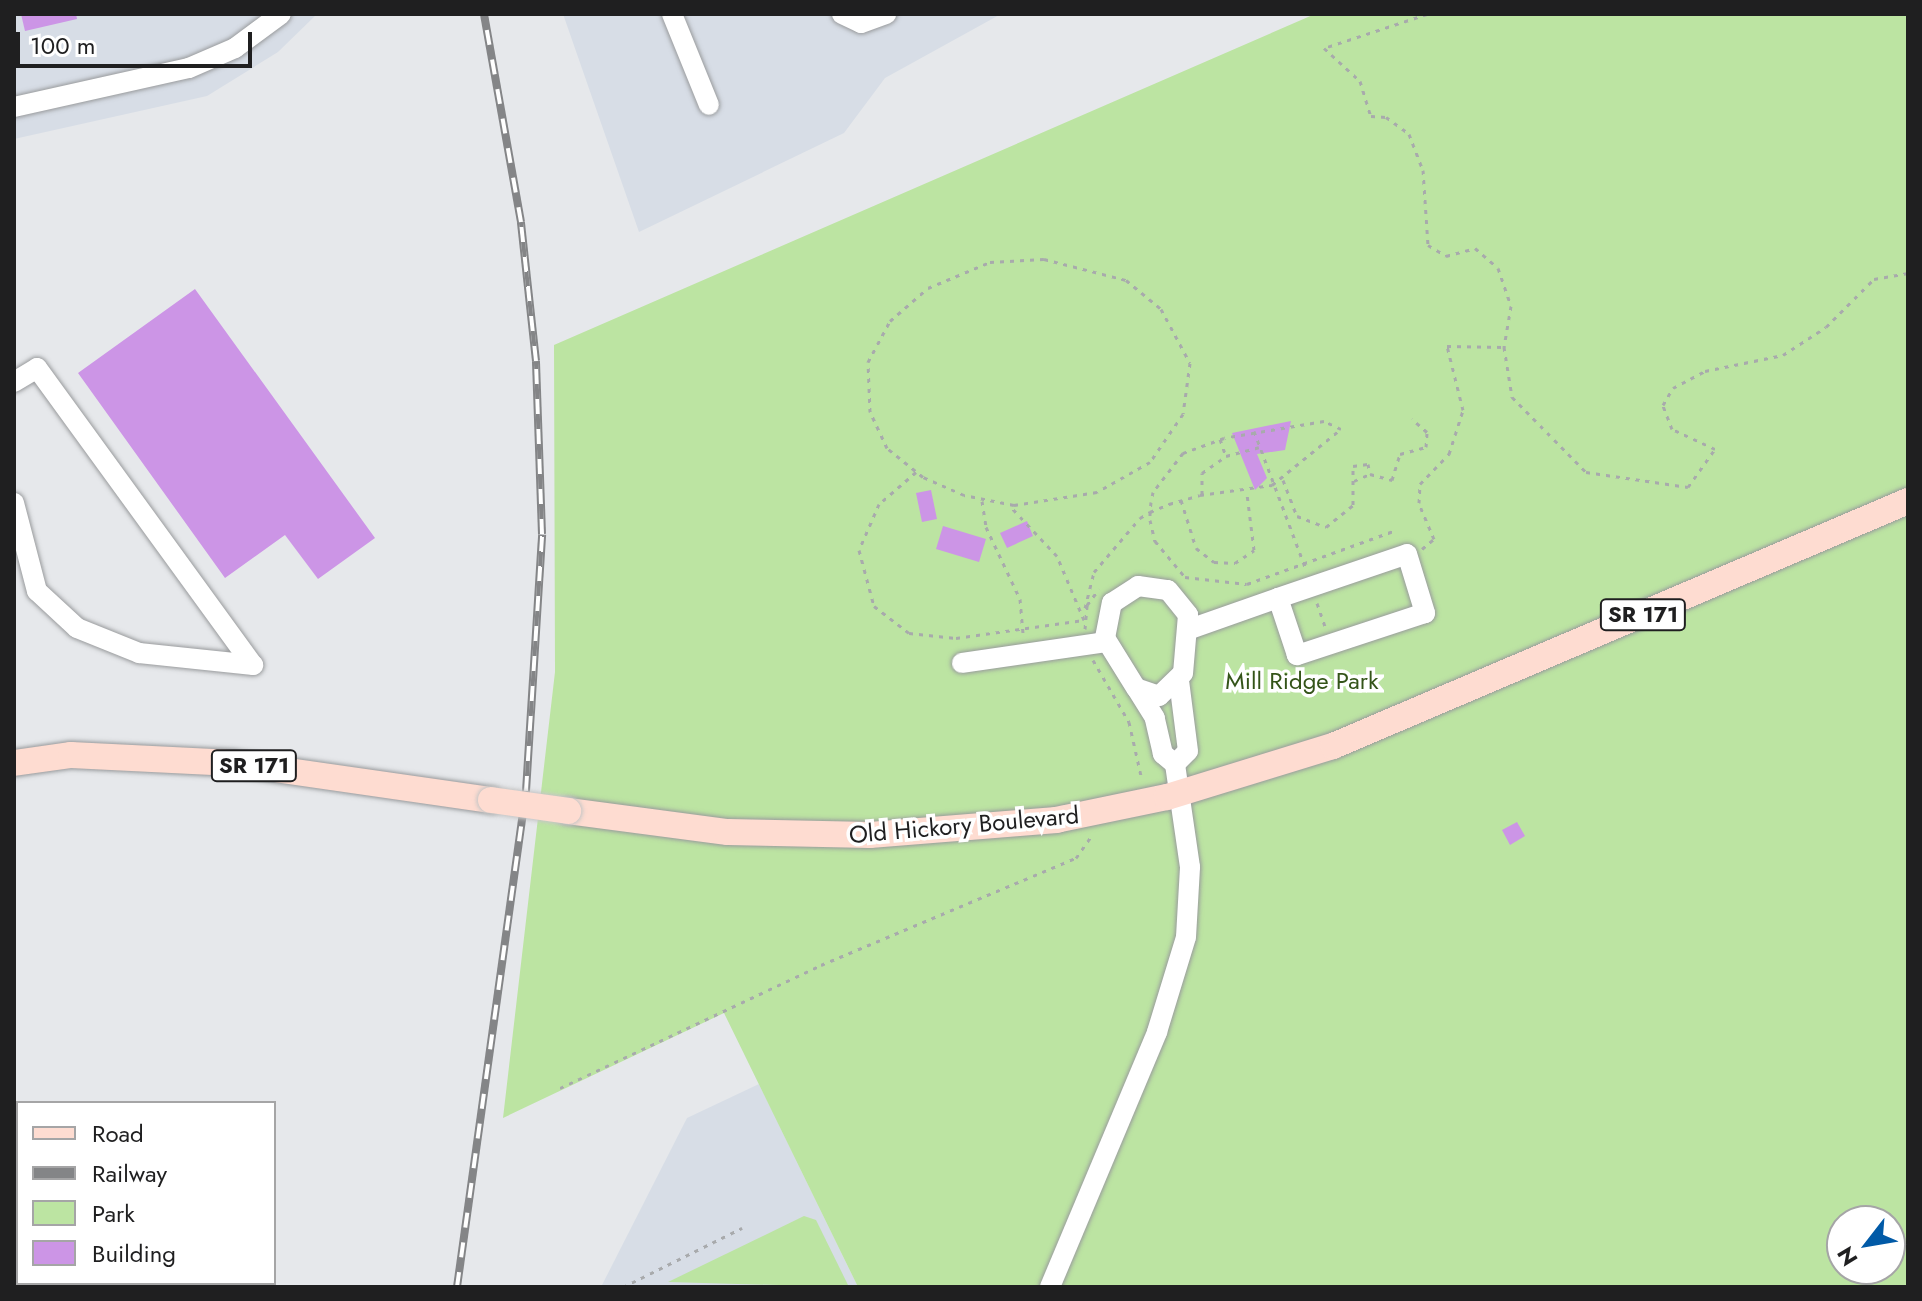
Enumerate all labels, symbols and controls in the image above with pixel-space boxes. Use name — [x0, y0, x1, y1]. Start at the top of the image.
scale bar — [20, 16, 256, 66]
text: 100 m — [30, 28, 96, 63]
road number: SR 171 — [1599, 597, 1687, 633]
park label: Mill Ridge Park — [1225, 667, 1379, 695]
road number: SR 171 — [210, 748, 298, 784]
street label: Old Hickory Boulevard — [848, 801, 1080, 849]
legend — [16, 1101, 276, 1285]
text: Road — [92, 1116, 144, 1151]
text: Railway — [92, 1156, 167, 1191]
text: Park — [92, 1196, 135, 1231]
north arrow — [1826, 1205, 1906, 1285]
text: Building — [92, 1236, 176, 1271]
text: N — [1829, 1241, 1865, 1272]

